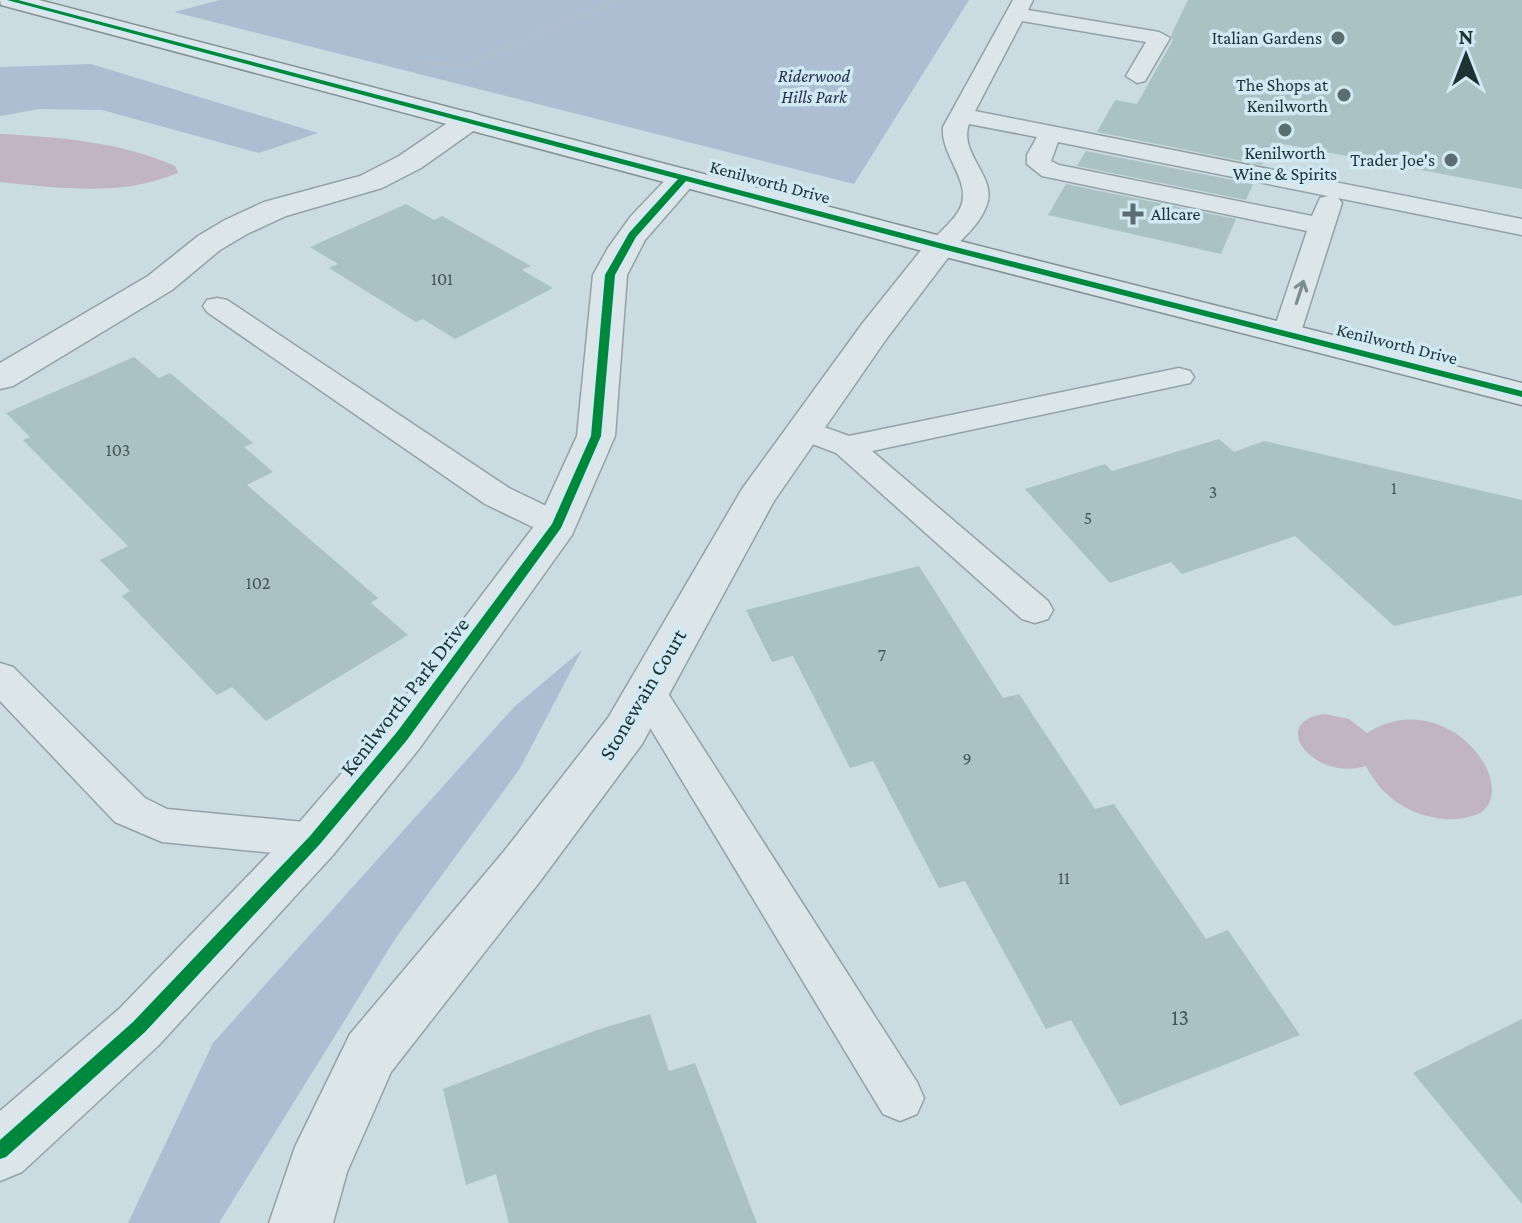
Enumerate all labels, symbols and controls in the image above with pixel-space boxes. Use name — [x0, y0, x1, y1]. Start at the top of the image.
north arrow — [1426, 16, 1506, 96]
text: N — [1459, 24, 1474, 49]
place label: Italian Gardens — [1212, 28, 1322, 48]
marker: Italian Gardens — [1329, 29, 1347, 47]
park label: Riderwood Hills Park — [778, 66, 851, 107]
place label: The Shops at Kenilworth — [1236, 75, 1329, 116]
marker: The Shops at Kenilworth — [1335, 86, 1353, 104]
marker: Kenilworth Wine & Spirits — [1276, 121, 1294, 139]
place label: Kenilworth Wine & Spirits — [1233, 143, 1337, 184]
place label: Trader Joe's — [1350, 150, 1435, 170]
marker: Trader Joe's — [1442, 151, 1460, 169]
street label: Kenilworth Drive — [708, 156, 832, 208]
marker: Allcare — [1122, 203, 1144, 225]
place label: Allcare — [1151, 204, 1201, 224]
house number: 101 — [431, 269, 453, 289]
one-way arrow — [1294, 280, 1309, 305]
street label: Kenilworth Drive — [1335, 319, 1460, 369]
house number: 103 — [106, 440, 130, 460]
house number: 1 — [1391, 478, 1397, 498]
house number: 3 — [1209, 482, 1217, 502]
house number: 5 — [1084, 508, 1092, 528]
house number: 102 — [246, 573, 270, 593]
street label: Kenilworth Park Drive — [335, 612, 474, 781]
street label: Stonewain Court — [594, 624, 692, 764]
house number: 7 — [878, 645, 886, 665]
house number: 9 — [962, 749, 972, 769]
house number: 11 — [1058, 868, 1070, 888]
house number: 13 — [1171, 1005, 1189, 1030]

